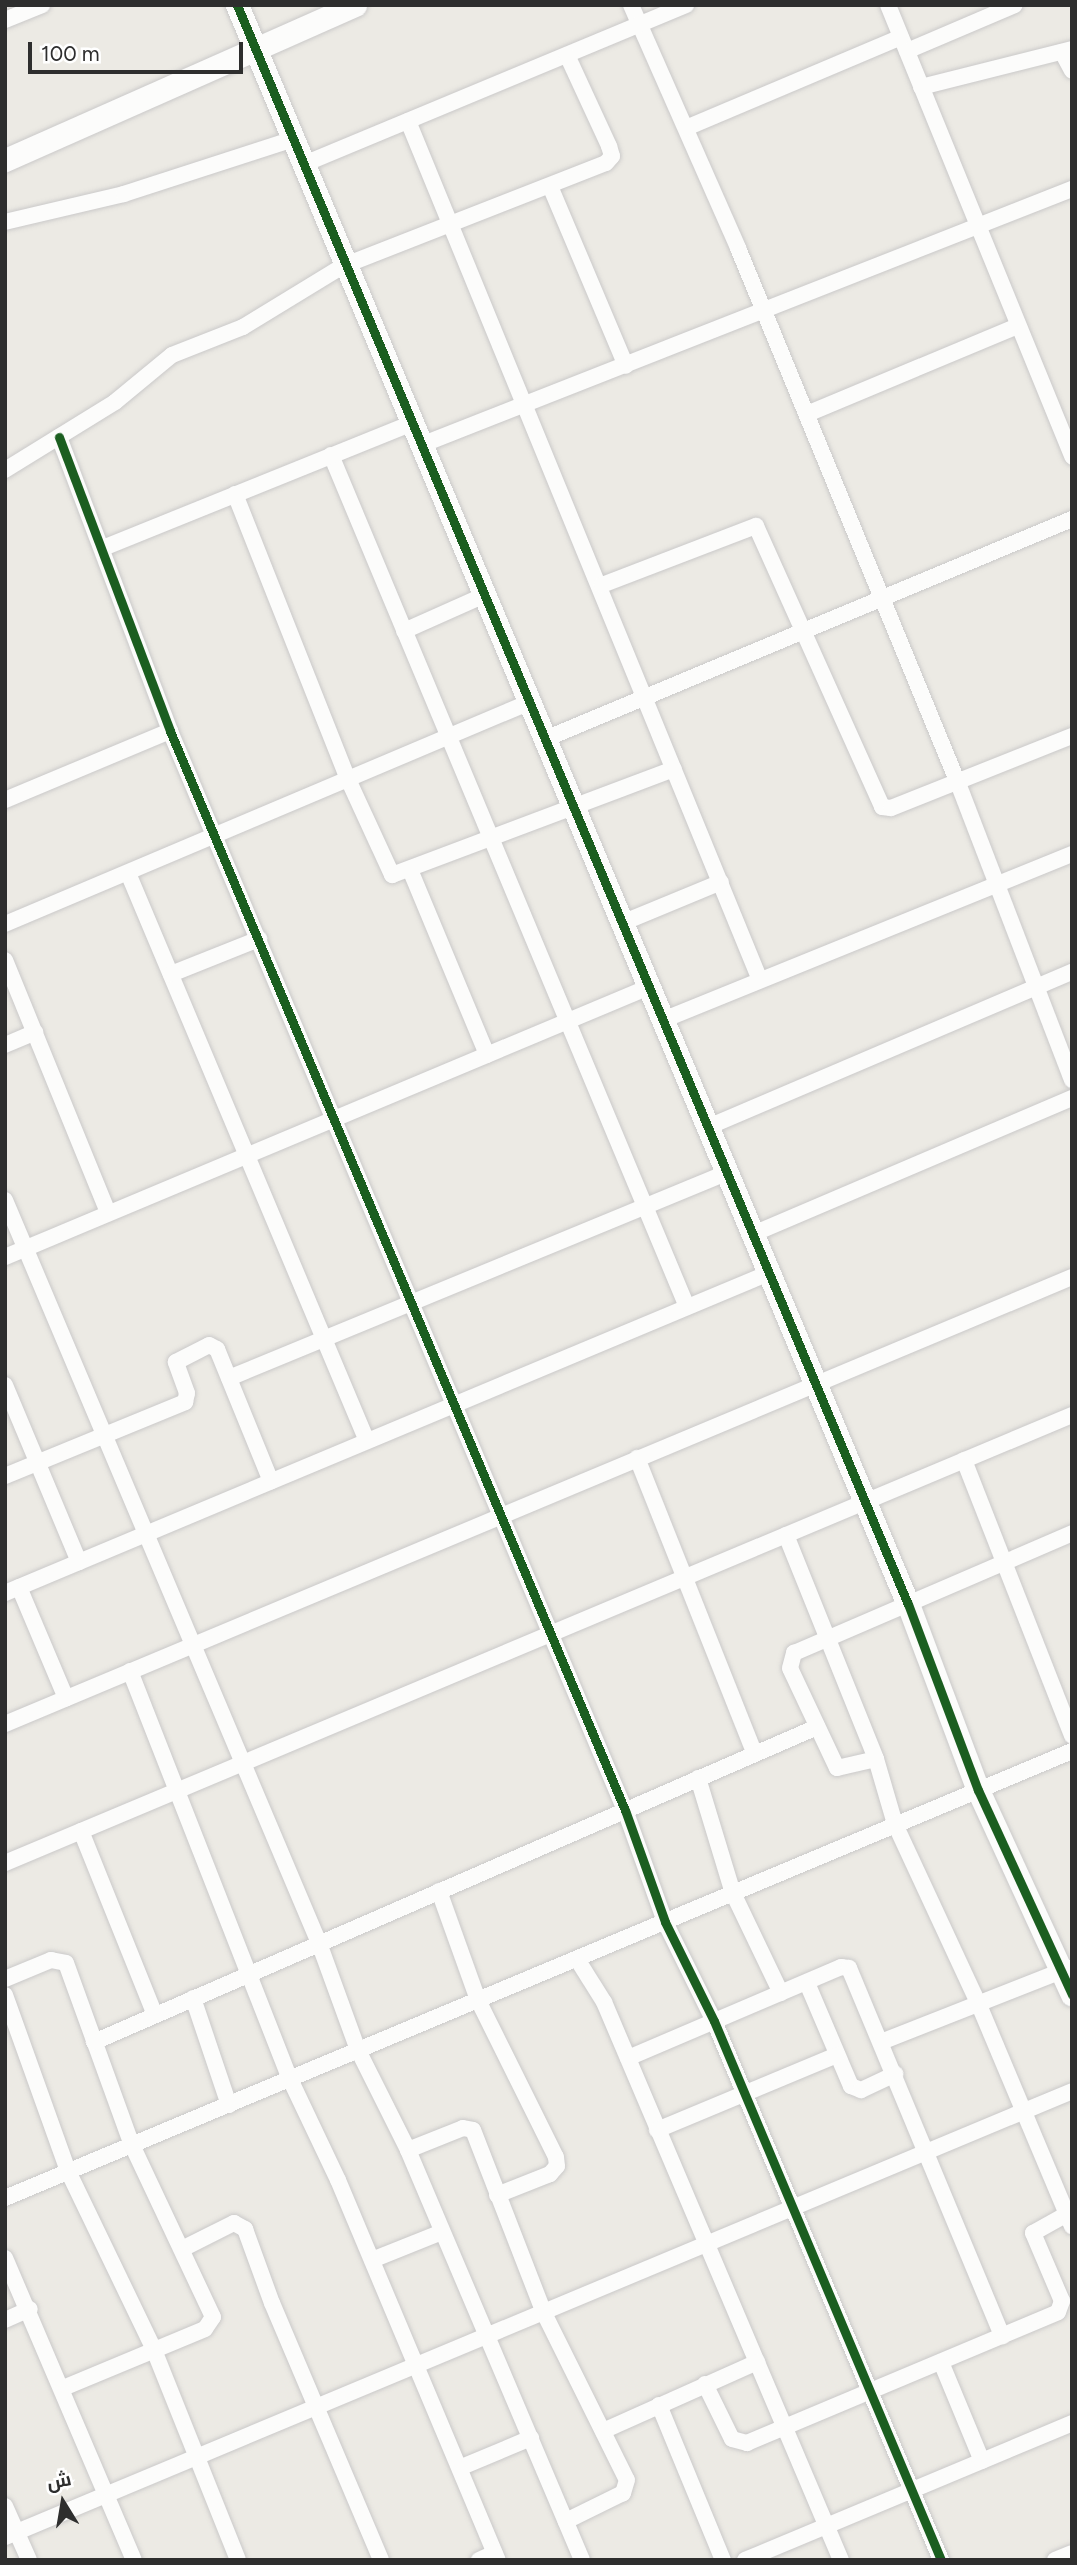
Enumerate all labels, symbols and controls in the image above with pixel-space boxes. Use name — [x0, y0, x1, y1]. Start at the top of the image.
scale bar — [32, 28, 247, 72]
text: 100 m — [41, 41, 100, 66]
north arrow — [28, 2467, 98, 2537]
text: ش — [45, 2467, 73, 2495]

